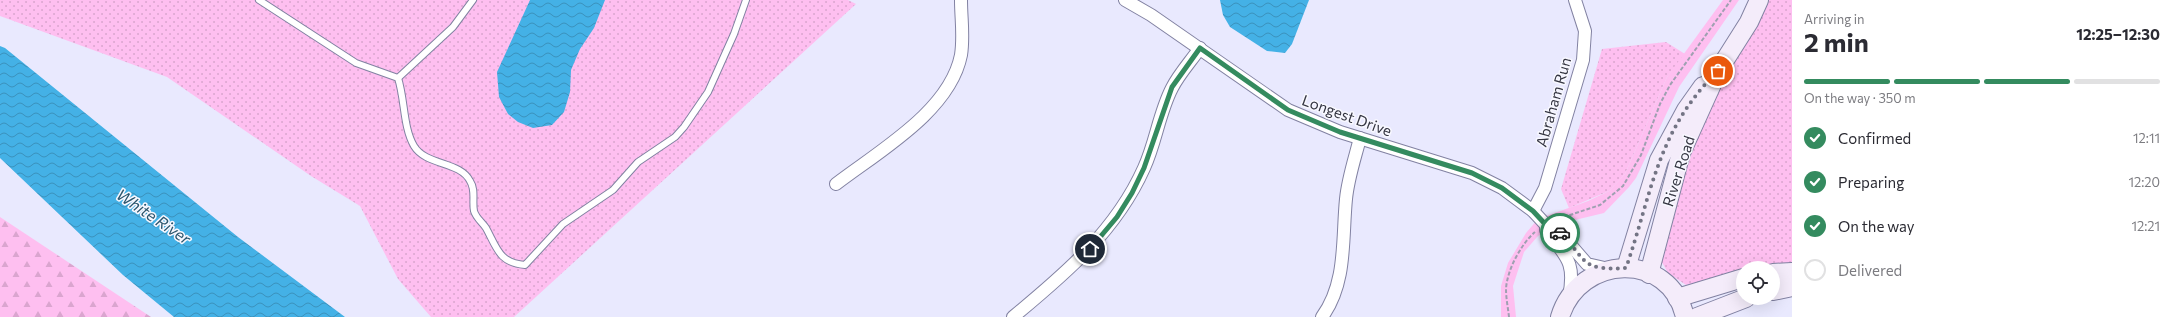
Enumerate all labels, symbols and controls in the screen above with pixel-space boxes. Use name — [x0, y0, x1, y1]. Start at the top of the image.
text: Arriving in — [1804, 11, 1864, 27]
text: 12:25–12:30 — [2076, 25, 2160, 43]
text: 2 min — [1804, 26, 1869, 57]
pin — [1701, 54, 1735, 88]
street label: Abraham Run — [1532, 55, 1574, 149]
icon: bag — [1707, 60, 1729, 82]
street label: Longest Drive — [1300, 90, 1394, 140]
text: On the way · 350 m — [1804, 90, 1916, 106]
icon: check — [1804, 127, 1826, 149]
text: Confirmed — [1838, 129, 1911, 147]
text: 12:11 — [2133, 130, 2160, 146]
street label: River Road — [1658, 133, 1698, 209]
icon: check — [1804, 171, 1826, 193]
text: Preparing — [1838, 173, 1904, 191]
text: 12:20 — [2129, 174, 2160, 190]
water label: White River — [113, 184, 195, 248]
courier — [1540, 213, 1580, 253]
icon: check — [1804, 215, 1826, 237]
text: On the way — [1838, 217, 1915, 235]
text: 12:21 — [2131, 218, 2160, 234]
icon: car — [1549, 222, 1571, 244]
pin — [1073, 232, 1107, 266]
icon: home — [1079, 238, 1101, 260]
map controls — [1736, 261, 1780, 305]
button: locate — [1736, 261, 1780, 305]
text: Delivered — [1838, 261, 1902, 279]

